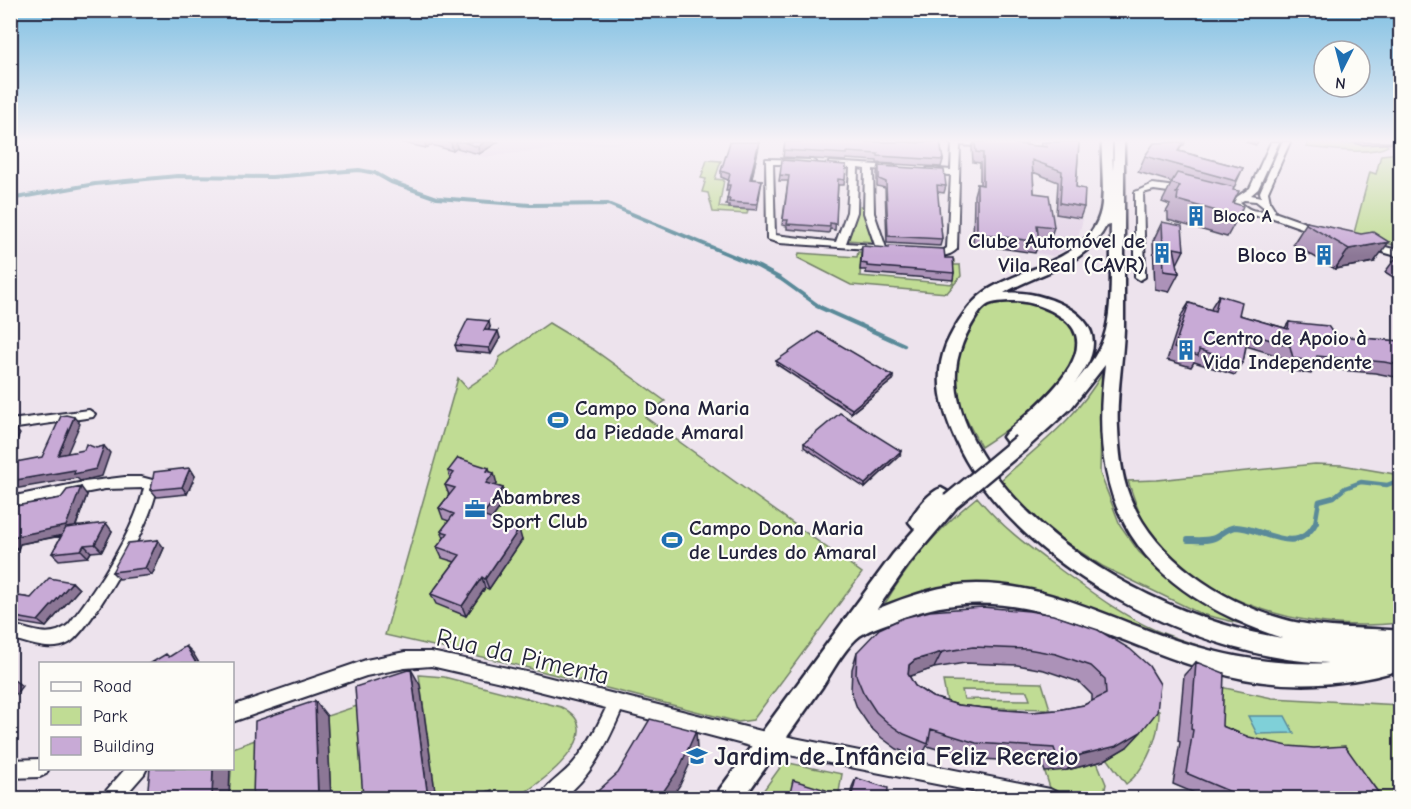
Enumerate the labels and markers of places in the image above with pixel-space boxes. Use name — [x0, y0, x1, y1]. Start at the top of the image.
building icon: Bloco A — [1184, 204, 1208, 228]
place label: Bloco A — [1213, 206, 1272, 227]
place label: Clube Automóvel de Vila Real (CAVR) — [968, 229, 1145, 277]
building icon: Clube Automóvel de Vila Real (CAVR) — [1150, 241, 1174, 265]
place label: Bloco B — [1237, 243, 1307, 267]
building icon: Bloco B — [1312, 243, 1336, 267]
place label: Centro de Apoio à Vida Independente — [1203, 326, 1372, 374]
building icon: Centro de Apoio à Vida Independente — [1174, 338, 1198, 362]
place label: Campo Dona Maria da Piedade Amaral — [575, 396, 750, 444]
sports icon: Campo Dona Maria da Piedade Amaral — [546, 408, 570, 432]
place label: Abambres Sport Club — [492, 485, 588, 533]
office icon: Abambres Sport Club — [463, 497, 487, 521]
place label: Campo Dona Maria de Lurdes do Amaral — [689, 516, 877, 564]
sports icon: Campo Dona Maria de Lurdes do Amaral — [660, 528, 684, 552]
place label: Jardim de Infância Feliz Recreio — [714, 742, 1079, 772]
school or university icon: Jardim de Infância Feliz Recreio — [685, 744, 709, 768]

